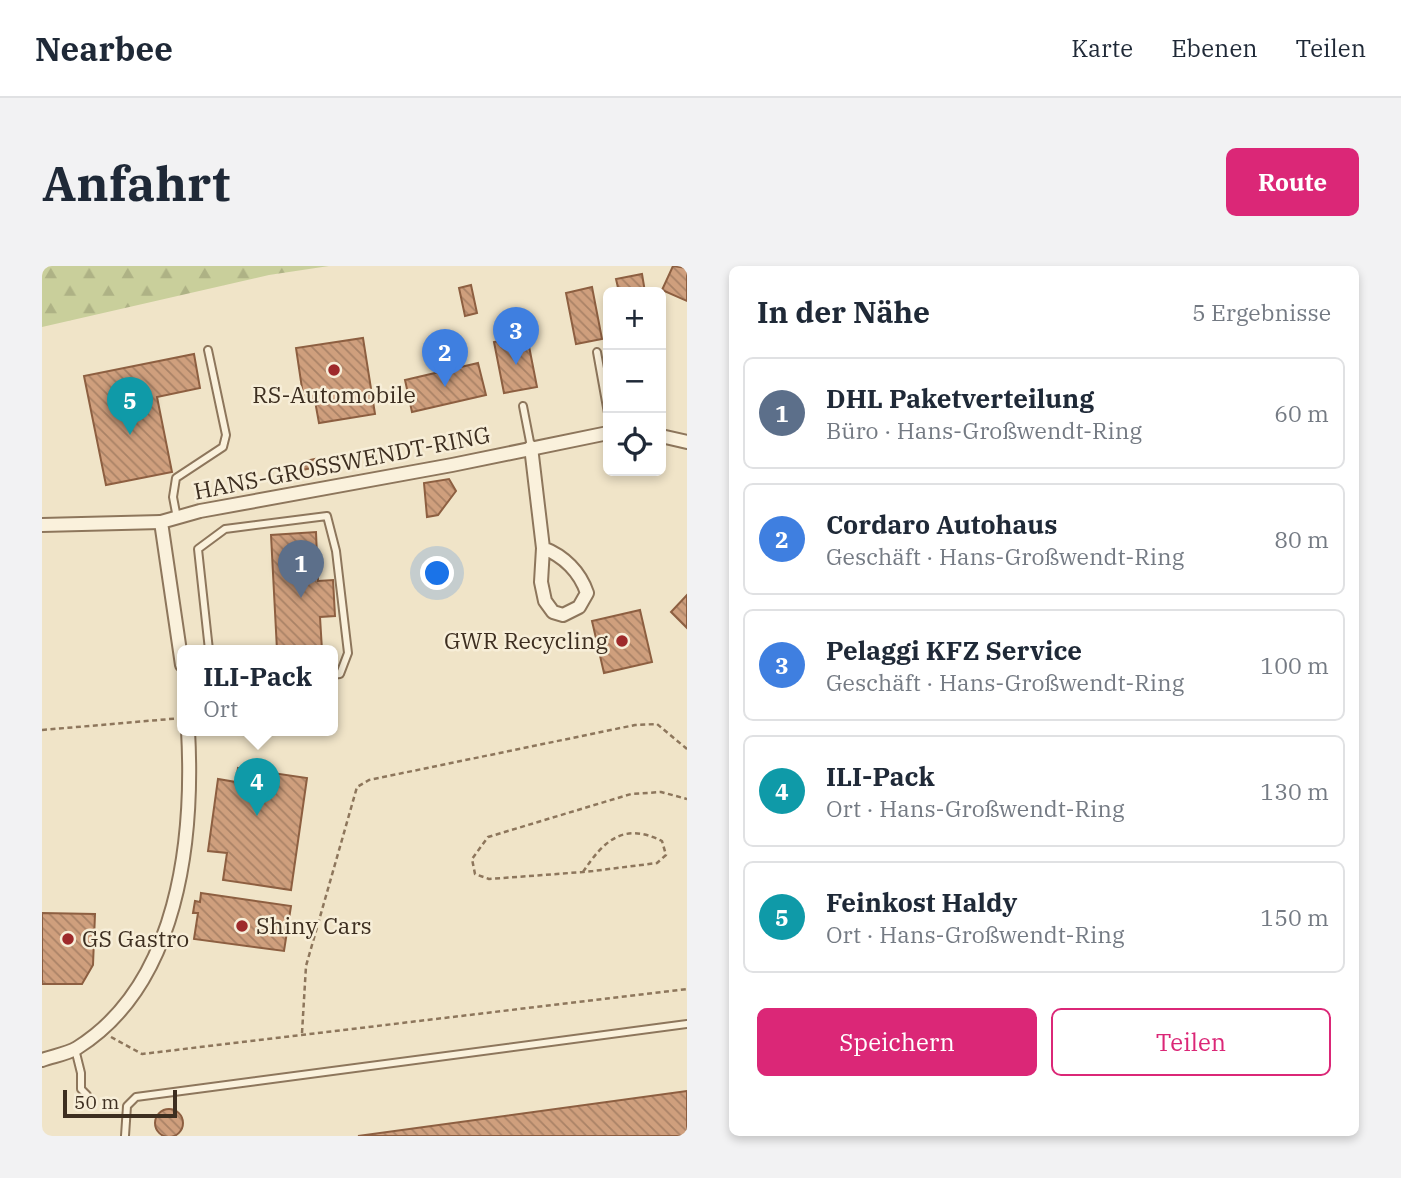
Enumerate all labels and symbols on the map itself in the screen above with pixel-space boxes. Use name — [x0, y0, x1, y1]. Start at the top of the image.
pin: 3 — [493, 307, 539, 365]
pin: 2 — [422, 329, 468, 387]
marker: RS-Automobile — [326, 362, 342, 378]
pin: 5 — [107, 377, 153, 435]
place label: RS-Automobile — [252, 379, 416, 409]
street label: HANS-GROSSWENDT-RING — [191, 419, 493, 506]
pin: 1 — [278, 540, 324, 598]
your location — [420, 556, 454, 590]
place label: GWR Recycling — [444, 625, 608, 655]
marker: GWR Recycling — [614, 633, 630, 649]
pin: 4 — [234, 758, 280, 816]
place label: Shiny Cars — [256, 910, 372, 940]
marker: Shiny Cars — [234, 918, 250, 934]
place label: GS Gastro — [82, 923, 189, 953]
marker: GS Gastro — [60, 931, 76, 947]
scale bar — [63, 1087, 177, 1119]

